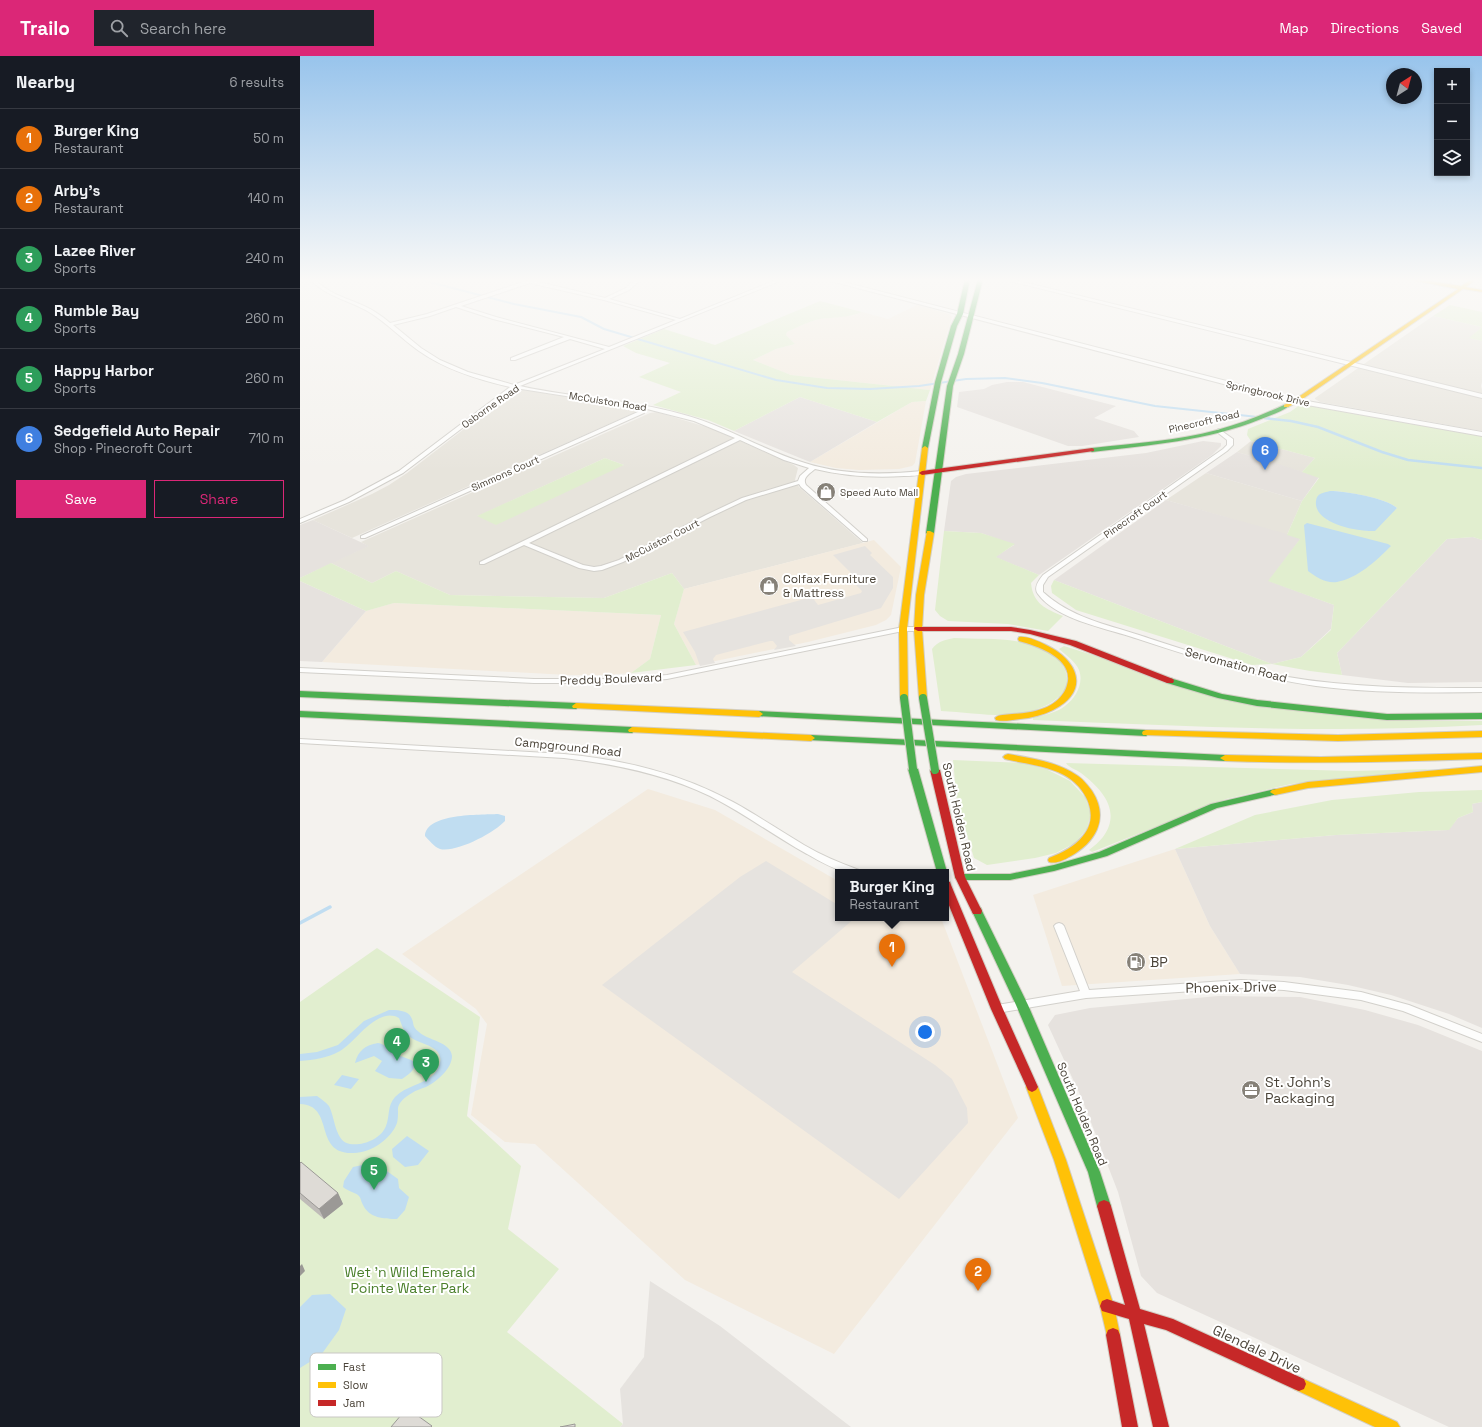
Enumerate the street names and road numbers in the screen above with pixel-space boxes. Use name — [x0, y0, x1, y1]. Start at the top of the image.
street label: Springbrook Drive — [1225, 378, 1311, 409]
street label: Osborne Road — [459, 382, 522, 431]
street label: McCuiston Road — [568, 389, 648, 414]
street label: Pinecroft Road — [1168, 407, 1241, 436]
street label: Simmons Court — [469, 453, 542, 494]
street label: Pinecroft Court — [1101, 487, 1170, 541]
street label: McCuiston Court — [623, 516, 702, 565]
street label: Servomation Road — [1183, 644, 1289, 686]
street label: Preddy Boulevard — [560, 669, 662, 689]
street label: Campground Road — [514, 733, 622, 761]
street label: South Holden Road — [939, 761, 979, 873]
street label: Phoenix Drive — [1185, 977, 1277, 997]
street label: South Holden Road — [1053, 1060, 1111, 1168]
street label: Glendale Drive — [1210, 1321, 1304, 1377]

